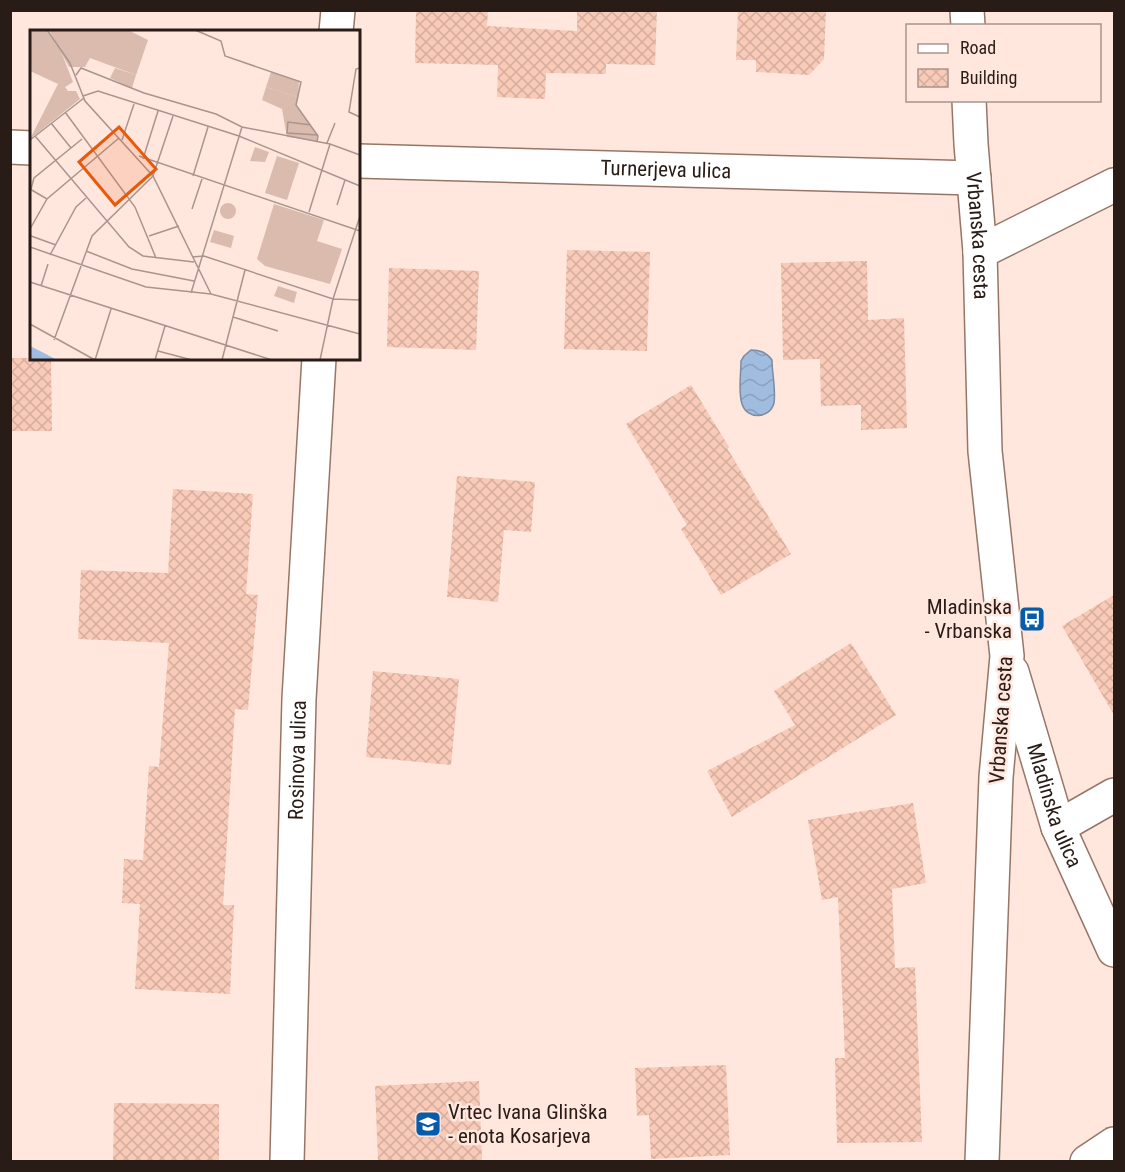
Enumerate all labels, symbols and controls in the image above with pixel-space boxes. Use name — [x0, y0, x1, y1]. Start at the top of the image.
legend — [906, 24, 1101, 102]
inset map — [30, 30, 360, 360]
text: Road — [960, 37, 996, 58]
text: Building — [960, 67, 1017, 88]
street label: Turnerjeva ulica — [600, 156, 732, 183]
street label: Vrbanska cesta — [961, 171, 993, 300]
place label: Mladinska - Vrbanska — [924, 595, 1012, 643]
bus stop icon: Mladinska - Vrbanska — [1017, 604, 1047, 634]
street label: Vrbanska cesta — [985, 655, 1017, 785]
street label: Rosinova ulica — [284, 700, 311, 820]
street label: Mladinska ulica — [1022, 741, 1087, 871]
place label: Vrtec Ivana Glinška - enota Kosarjeva — [448, 1100, 607, 1148]
school or university icon: Vrtec Ivana Glinška - enota Kosarjeva — [413, 1109, 443, 1139]

